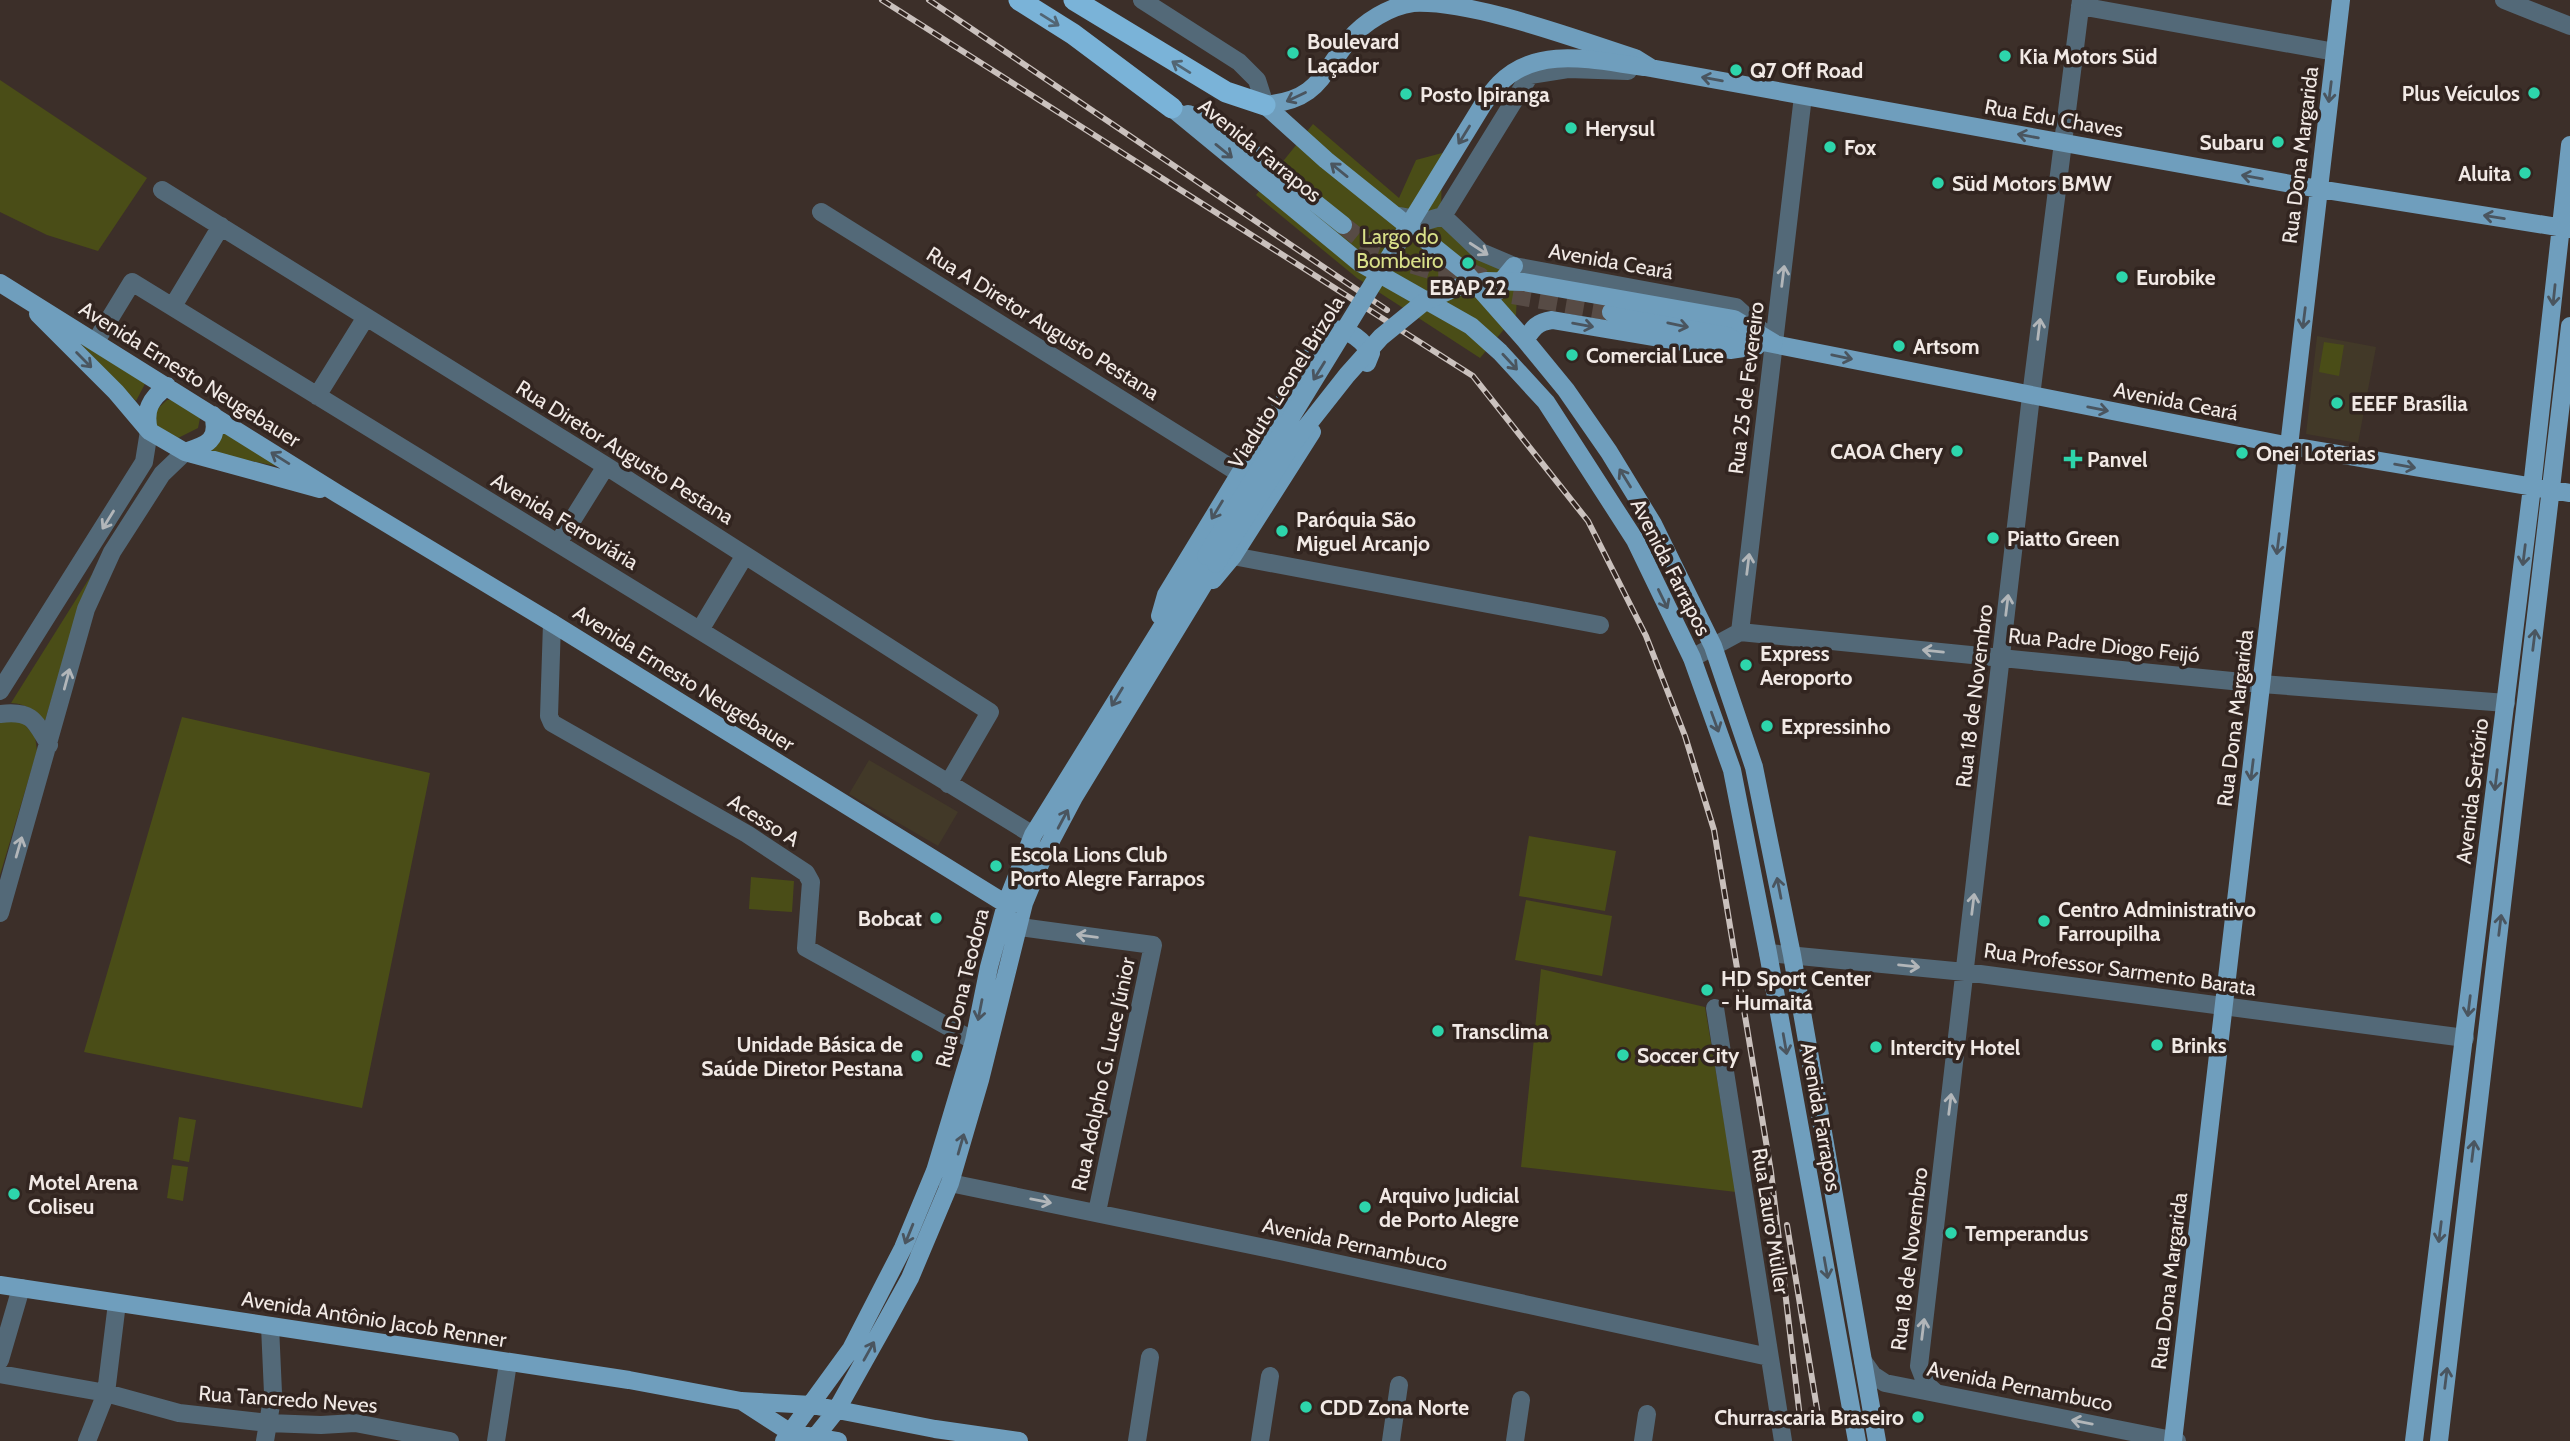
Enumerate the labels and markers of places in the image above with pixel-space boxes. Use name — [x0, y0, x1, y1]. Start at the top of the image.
place label: Boulevard Laçador — [1307, 29, 1399, 78]
place label: Kia Motors Süd — [2019, 44, 2157, 69]
marker: Boulevard Laçador — [1285, 45, 1301, 61]
marker: Kia Motors Süd — [1997, 48, 2013, 64]
place label: Q7 Off Road — [1750, 58, 1863, 83]
marker: Q7 Off Road — [1728, 62, 1744, 78]
place label: Plus Veículos — [2402, 81, 2520, 106]
place label: Posto Ipiranga — [1420, 82, 1550, 107]
marker: Plus Veículos — [2526, 85, 2542, 101]
marker: Posto Ipiranga — [1398, 86, 1414, 102]
place label: Herysul — [1585, 116, 1655, 141]
marker: Herysul — [1563, 120, 1579, 136]
place label: Subaru — [2199, 130, 2264, 155]
marker: Subaru — [2270, 134, 2286, 150]
place label: Fox — [1844, 135, 1877, 160]
marker: Fox — [1822, 139, 1838, 155]
place label: Aluita — [2458, 161, 2512, 186]
marker: Aluita — [2517, 165, 2533, 181]
place label: Süd Motors BMW — [1952, 171, 2112, 196]
marker: Süd Motors BMW — [1930, 175, 1946, 191]
marker: EBAP 22 — [1460, 255, 1476, 271]
place label: Eurobike — [2136, 265, 2216, 290]
marker: Eurobike — [2114, 269, 2130, 285]
place label: EBAP 22 — [1429, 275, 1507, 300]
place label: Artsom — [1913, 334, 1979, 359]
marker: Artsom — [1891, 338, 1907, 354]
place label: Comercial Luce — [1586, 343, 1724, 368]
marker: Comercial Luce — [1564, 347, 1580, 363]
place label: EEEF Brasília — [2351, 391, 2468, 416]
marker: EEEF Brasília — [2329, 395, 2345, 411]
place label: CAOA Chery — [1830, 439, 1944, 464]
place label: Onei Loterias — [2256, 441, 2376, 466]
marker: CAOA Chery — [1949, 443, 1965, 459]
marker: Onei Loterias — [2234, 445, 2250, 461]
place label: Panvel — [2087, 447, 2148, 472]
marker: Panvel — [2065, 451, 2081, 467]
place label: Paróquia São Miguel Arcanjo — [1296, 507, 1430, 556]
marker: Paróquia São Miguel Arcanjo — [1274, 523, 1290, 539]
place label: Piatto Green — [2007, 526, 2120, 551]
marker: Piatto Green — [1985, 530, 2001, 546]
place label: Express Aeroporto — [1760, 641, 1853, 690]
marker: Express Aeroporto — [1738, 657, 1754, 673]
place label: Expressinho — [1781, 714, 1891, 739]
marker: Expressinho — [1759, 718, 1775, 734]
place label: Escola Lions Club Porto Alegre Farrapos — [1010, 842, 1205, 891]
marker: Escola Lions Club Porto Alegre Farrapos — [988, 858, 1004, 874]
place label: Centro Administrativo Farroupilha — [2058, 897, 2256, 946]
place label: Bobcat — [858, 906, 922, 931]
marker: Bobcat — [928, 910, 944, 926]
marker: Centro Administrativo Farroupilha — [2036, 913, 2052, 929]
place label: HD Sport Center - Humaitá — [1721, 966, 1871, 1015]
marker: HD Sport Center - Humaitá — [1699, 982, 1715, 998]
place label: Transclima — [1452, 1019, 1549, 1044]
marker: Transclima — [1430, 1023, 1446, 1039]
place label: Unidade Básica de Saúde Diretor Pestana — [701, 1032, 904, 1081]
place label: Brinks — [2171, 1033, 2227, 1058]
place label: Intercity Hotel — [1890, 1035, 2021, 1060]
marker: Brinks — [2149, 1037, 2165, 1053]
marker: Intercity Hotel — [1868, 1039, 1884, 1055]
place label: Soccer City — [1637, 1043, 1740, 1068]
marker: Soccer City — [1615, 1047, 1631, 1063]
marker: Unidade Básica de Saúde Diretor Pestana — [909, 1048, 925, 1064]
place label: Motel Arena Coliseu — [28, 1170, 139, 1219]
place label: Arquivo Judicial de Porto Alegre — [1379, 1183, 1520, 1232]
marker: Motel Arena Coliseu — [6, 1186, 22, 1202]
marker: Arquivo Judicial de Porto Alegre — [1357, 1199, 1373, 1215]
place label: Temperandus — [1965, 1221, 2088, 1246]
marker: Temperandus — [1943, 1225, 1959, 1241]
place label: CDD Zona Norte — [1320, 1395, 1469, 1420]
marker: CDD Zona Norte — [1298, 1399, 1314, 1415]
place label: Churrascaria Braseiro — [1714, 1405, 1904, 1430]
marker: Churrascaria Braseiro — [1910, 1409, 1926, 1425]

